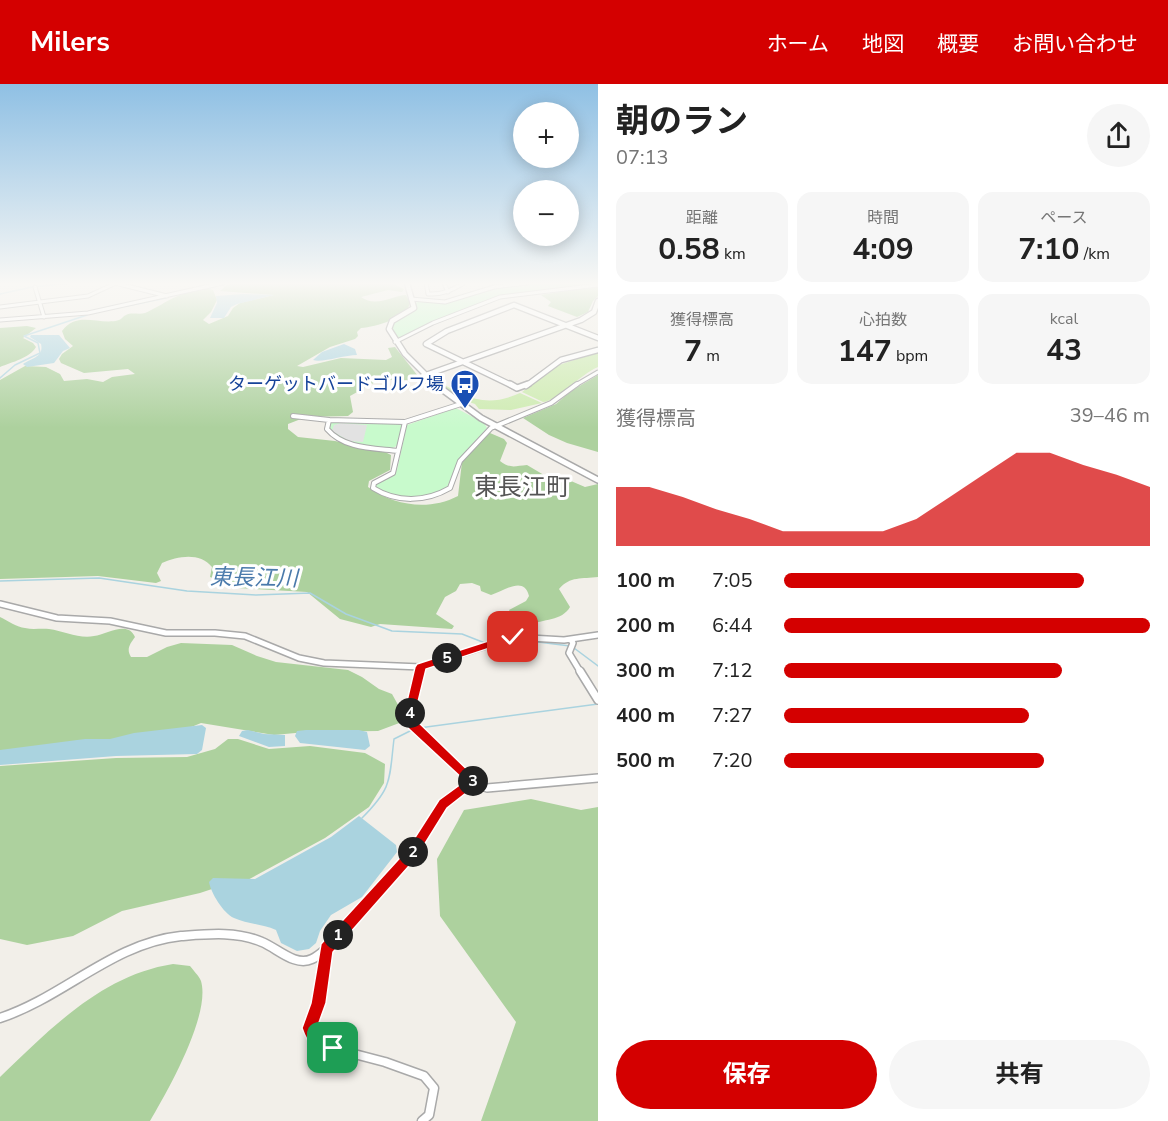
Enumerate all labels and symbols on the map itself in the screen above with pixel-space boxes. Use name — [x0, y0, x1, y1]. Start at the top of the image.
bus stop icon: ターゲットバードゴルフ場 — [449, 368, 481, 410]
place label: ターゲットバードゴルフ場 — [228, 372, 444, 396]
district label: 東長江町 — [474, 471, 570, 503]
water label: 東長江川 — [210, 562, 300, 594]
pin — [487, 611, 538, 662]
pin: 5 — [432, 643, 462, 673]
pin: 4 — [395, 698, 425, 728]
pin: 3 — [458, 766, 488, 796]
pin: 2 — [398, 837, 428, 867]
pin: 1 — [323, 920, 353, 950]
pin — [307, 1022, 358, 1073]

